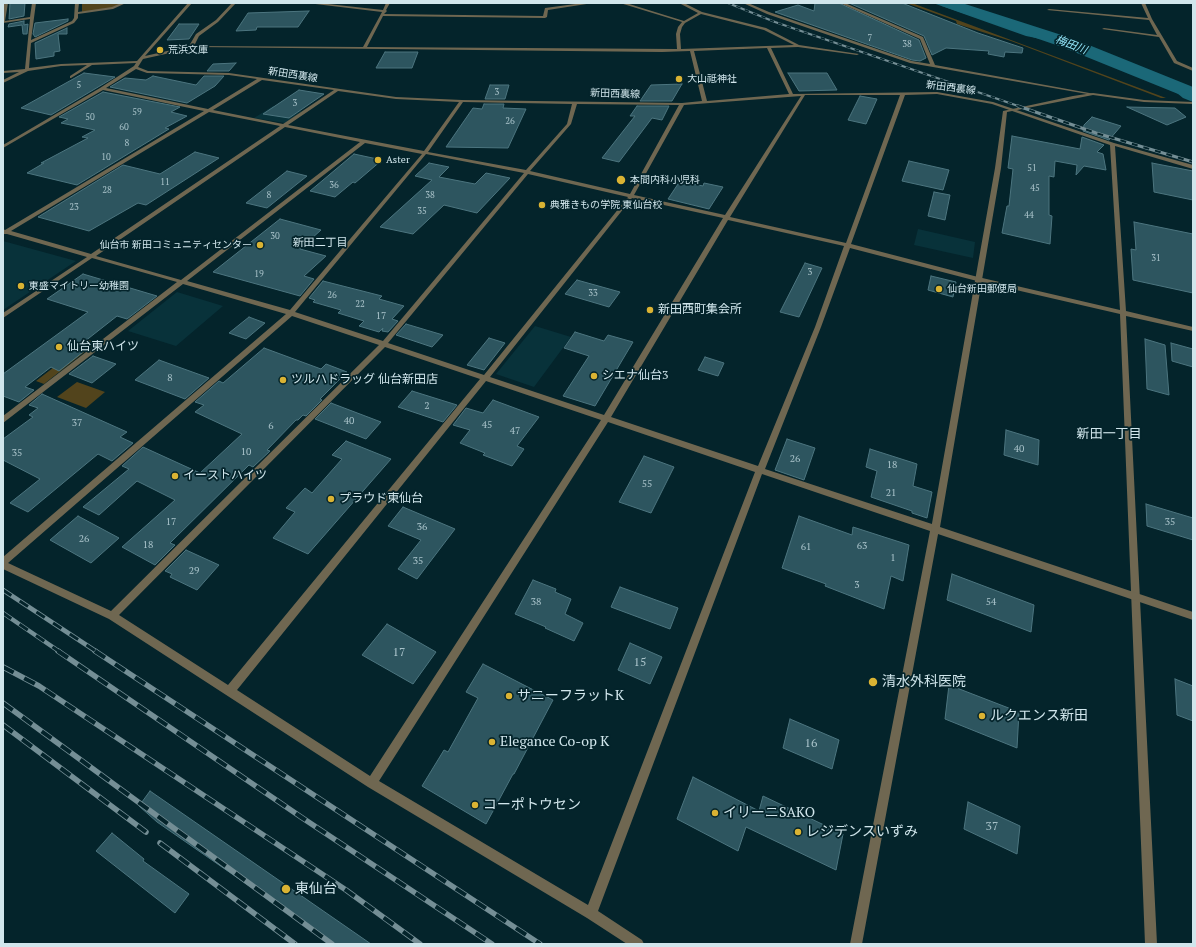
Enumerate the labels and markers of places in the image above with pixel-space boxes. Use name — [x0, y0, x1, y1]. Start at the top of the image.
place label: 荒浜文庫 — [168, 44, 208, 56]
marker: 荒浜文庫 — [155, 45, 165, 55]
place label: 大山祗神社 — [687, 73, 737, 85]
marker: 大山祗神社 — [674, 74, 684, 84]
place label: Aster — [386, 154, 410, 166]
marker: Aster — [373, 155, 383, 165]
marker: 本間内科小児科 — [615, 174, 627, 186]
place label: 本間内科小児科 — [630, 174, 700, 186]
place label: 典雅きもの学院 東仙台校 — [550, 199, 662, 211]
marker: 典雅きもの学院 東仙台校 — [537, 200, 547, 210]
place label: 仙台市 新田コミュニティセンター — [100, 239, 252, 251]
marker: 仙台市 新田コミュニティセンター — [255, 240, 265, 250]
place label: 東盛マイトリー幼稚園 — [29, 280, 129, 292]
marker: 東盛マイトリー幼稚園 — [16, 281, 26, 291]
place label: 仙台新田郵便局 — [947, 283, 1017, 295]
marker: 仙台新田郵便局 — [934, 284, 944, 294]
place label: 新田西町集会所 — [658, 303, 742, 317]
marker: 新田西町集会所 — [645, 305, 655, 315]
place label: 仙台東ハイツ — [67, 340, 139, 354]
marker: 仙台東ハイツ — [54, 342, 64, 352]
place label: シエナ仙台3 — [602, 369, 668, 383]
marker: シエナ仙台3 — [589, 371, 599, 381]
place label: ツルハドラッグ 仙台新田店 — [291, 373, 438, 387]
marker: ツルハドラッグ 仙台新田店 — [278, 375, 288, 385]
place label: イーストハイツ — [183, 469, 267, 483]
marker: イーストハイツ — [170, 471, 180, 481]
place label: プラウド東仙台 — [339, 492, 423, 506]
marker: プラウド東仙台 — [326, 494, 336, 504]
place label: 清水外科医院 — [882, 674, 966, 690]
marker: 清水外科医院 — [867, 676, 879, 688]
place label: サニーフラットK — [517, 688, 624, 704]
marker: サニーフラットK — [504, 691, 514, 701]
place label: ルクエンス新田 — [990, 708, 1088, 724]
marker: ルクエンス新田 — [977, 711, 987, 721]
place label: Elegance Co-op K — [500, 734, 609, 750]
marker: Elegance Co-op K — [487, 737, 497, 747]
place label: コーポトウセン — [483, 797, 581, 813]
marker: コーポトウセン — [470, 800, 480, 810]
place label: イリーニSAKO — [723, 805, 815, 821]
marker: イリーニSAKO — [710, 808, 720, 818]
place label: レジデンスいずみ — [806, 824, 918, 840]
marker: レジデンスいずみ — [793, 827, 803, 837]
place label: 東仙台 — [295, 881, 337, 897]
marker: 東仙台 — [280, 883, 292, 895]

